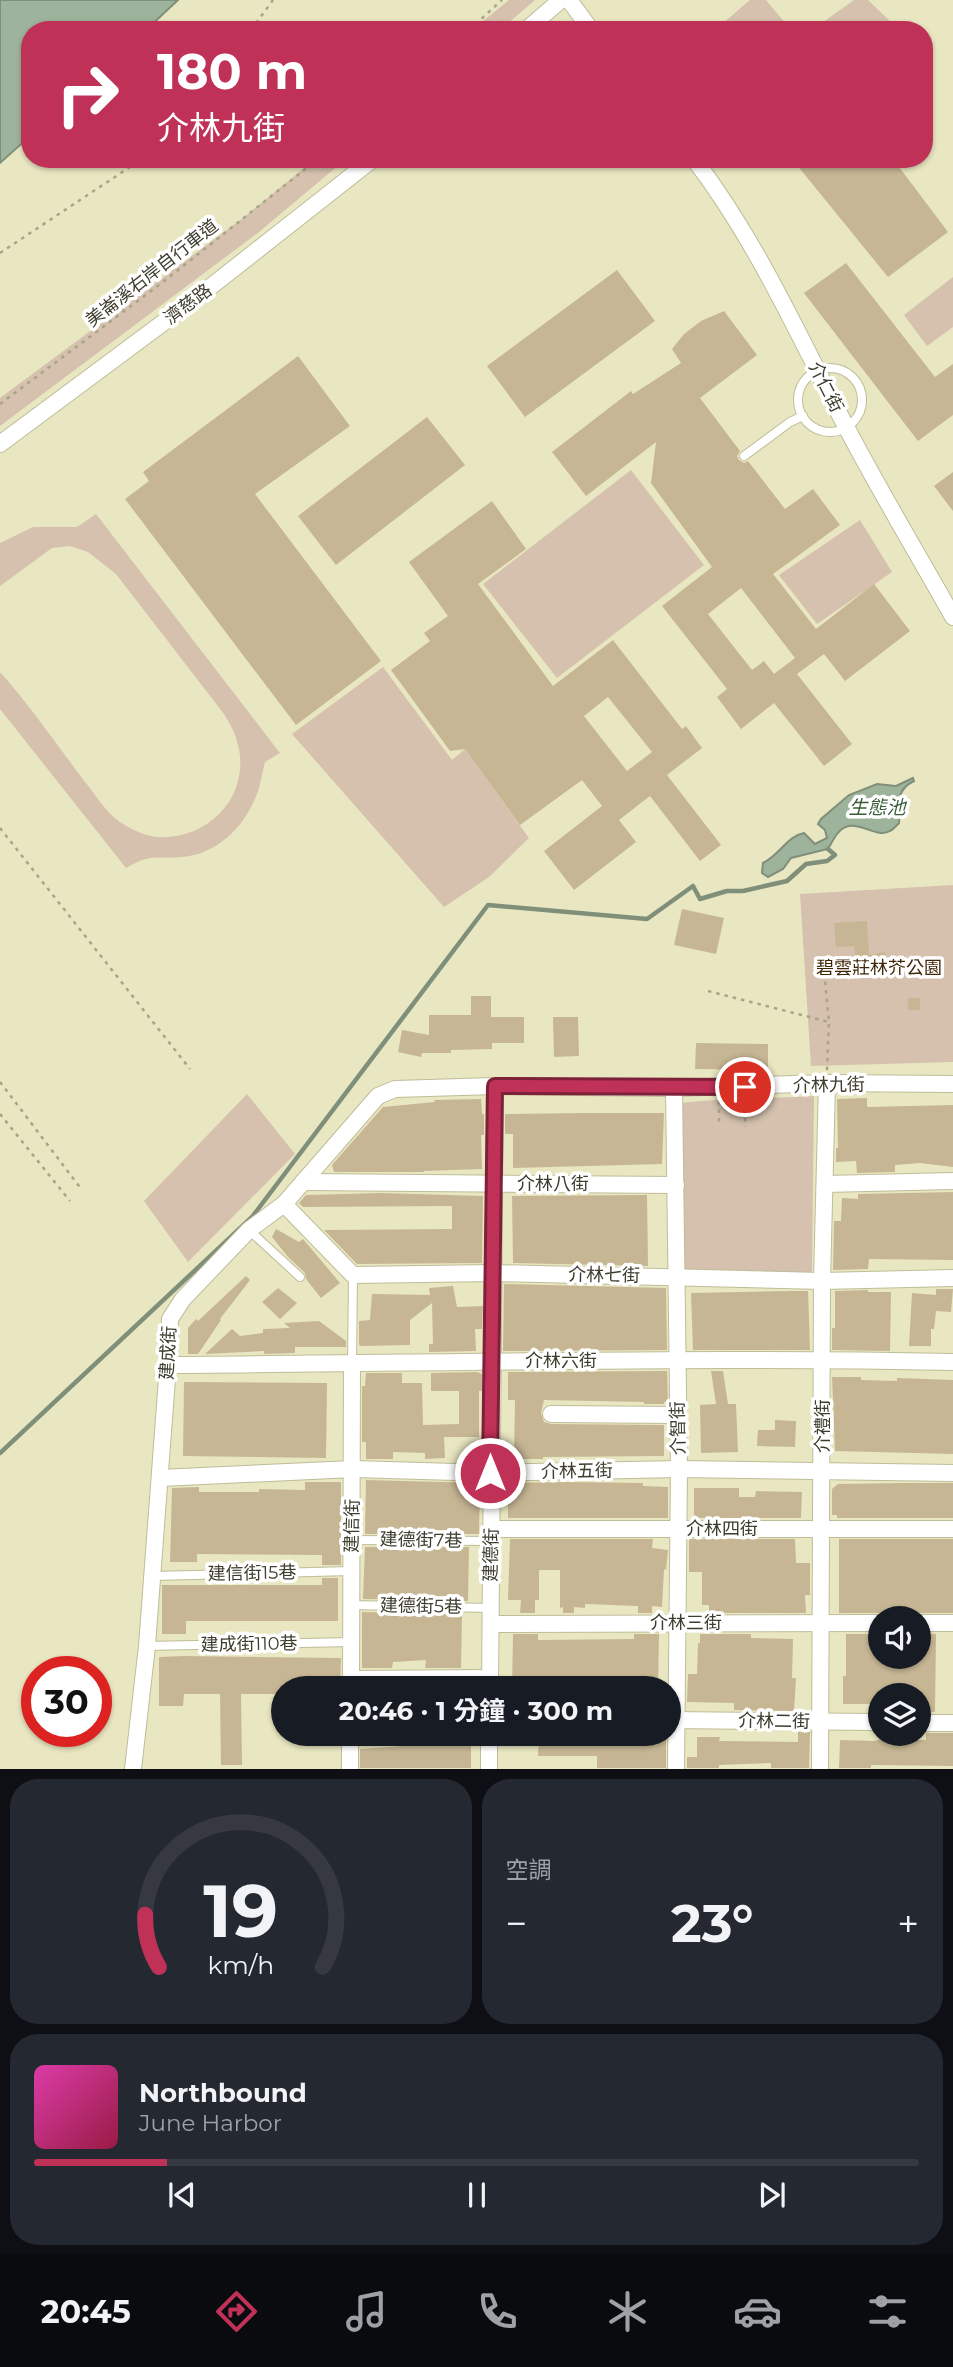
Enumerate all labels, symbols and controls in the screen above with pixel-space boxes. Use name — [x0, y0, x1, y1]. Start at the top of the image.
text: 180 m — [157, 42, 307, 101]
icon: right — [42, 49, 133, 140]
text: 介林九街 — [157, 108, 285, 147]
street label: 美崙溪右岸自行車道 — [81, 214, 223, 332]
street label: 濟慈路 — [160, 279, 216, 329]
street label: 介仁街 — [804, 358, 848, 416]
water label: 生態池 — [848, 796, 907, 819]
park label: 碧雲莊林芥公園 — [816, 957, 942, 979]
pin — [715, 1057, 775, 1117]
icon: arrive — [726, 1068, 764, 1106]
street label: 介林九街 — [793, 1073, 865, 1097]
street label: 介林八街 — [517, 1173, 589, 1195]
street label: 介林七街 — [568, 1263, 640, 1287]
street label: 建成街 — [156, 1325, 180, 1381]
street label: 介林六街 — [525, 1350, 597, 1372]
street label: 介禮街 — [812, 1399, 834, 1453]
street label: 介智街 — [667, 1401, 689, 1455]
position arrow — [453, 1436, 527, 1510]
street label: 介林五街 — [541, 1459, 613, 1483]
street label: 建信街 — [341, 1499, 363, 1553]
street label: 介林四街 — [686, 1518, 758, 1540]
street label: 建德街7巷 — [380, 1528, 462, 1552]
street label: 建德街 — [480, 1528, 502, 1582]
street label: 建信街15巷 — [207, 1561, 297, 1585]
street label: 建德街5巷 — [380, 1594, 462, 1618]
map controls — [868, 1606, 931, 1746]
button: sound — [868, 1606, 931, 1669]
street label: 介林三街 — [650, 1612, 722, 1634]
street label: 建成街110巷 — [200, 1632, 298, 1656]
speed limit sign: 30 — [21, 1656, 112, 1747]
button: layers — [868, 1683, 931, 1746]
text: 20:46 · 1 分鐘 · 300 m — [339, 1695, 613, 1727]
street label: 介林二街 — [738, 1709, 810, 1733]
text: 空調 — [506, 1856, 552, 1884]
text: 19 — [203, 1868, 278, 1956]
text: 23° — [671, 1892, 753, 1955]
text: − — [506, 1900, 527, 1947]
text: + — [897, 1900, 919, 1947]
text: km/h — [207, 1950, 274, 1980]
text: Northbound — [139, 2077, 307, 2109]
text: June Harbor — [139, 2109, 282, 2137]
icon: previous — [163, 2176, 201, 2214]
icon: pause — [458, 2176, 496, 2214]
icon: next — [753, 2176, 791, 2214]
icon: directions — [212, 2287, 261, 2336]
icon: music — [342, 2287, 391, 2336]
icon: phone — [473, 2287, 522, 2336]
icon: climate — [603, 2287, 652, 2336]
icon: car — [733, 2287, 782, 2336]
icon: filters — [863, 2287, 912, 2336]
text: 20:45 — [41, 2292, 131, 2331]

